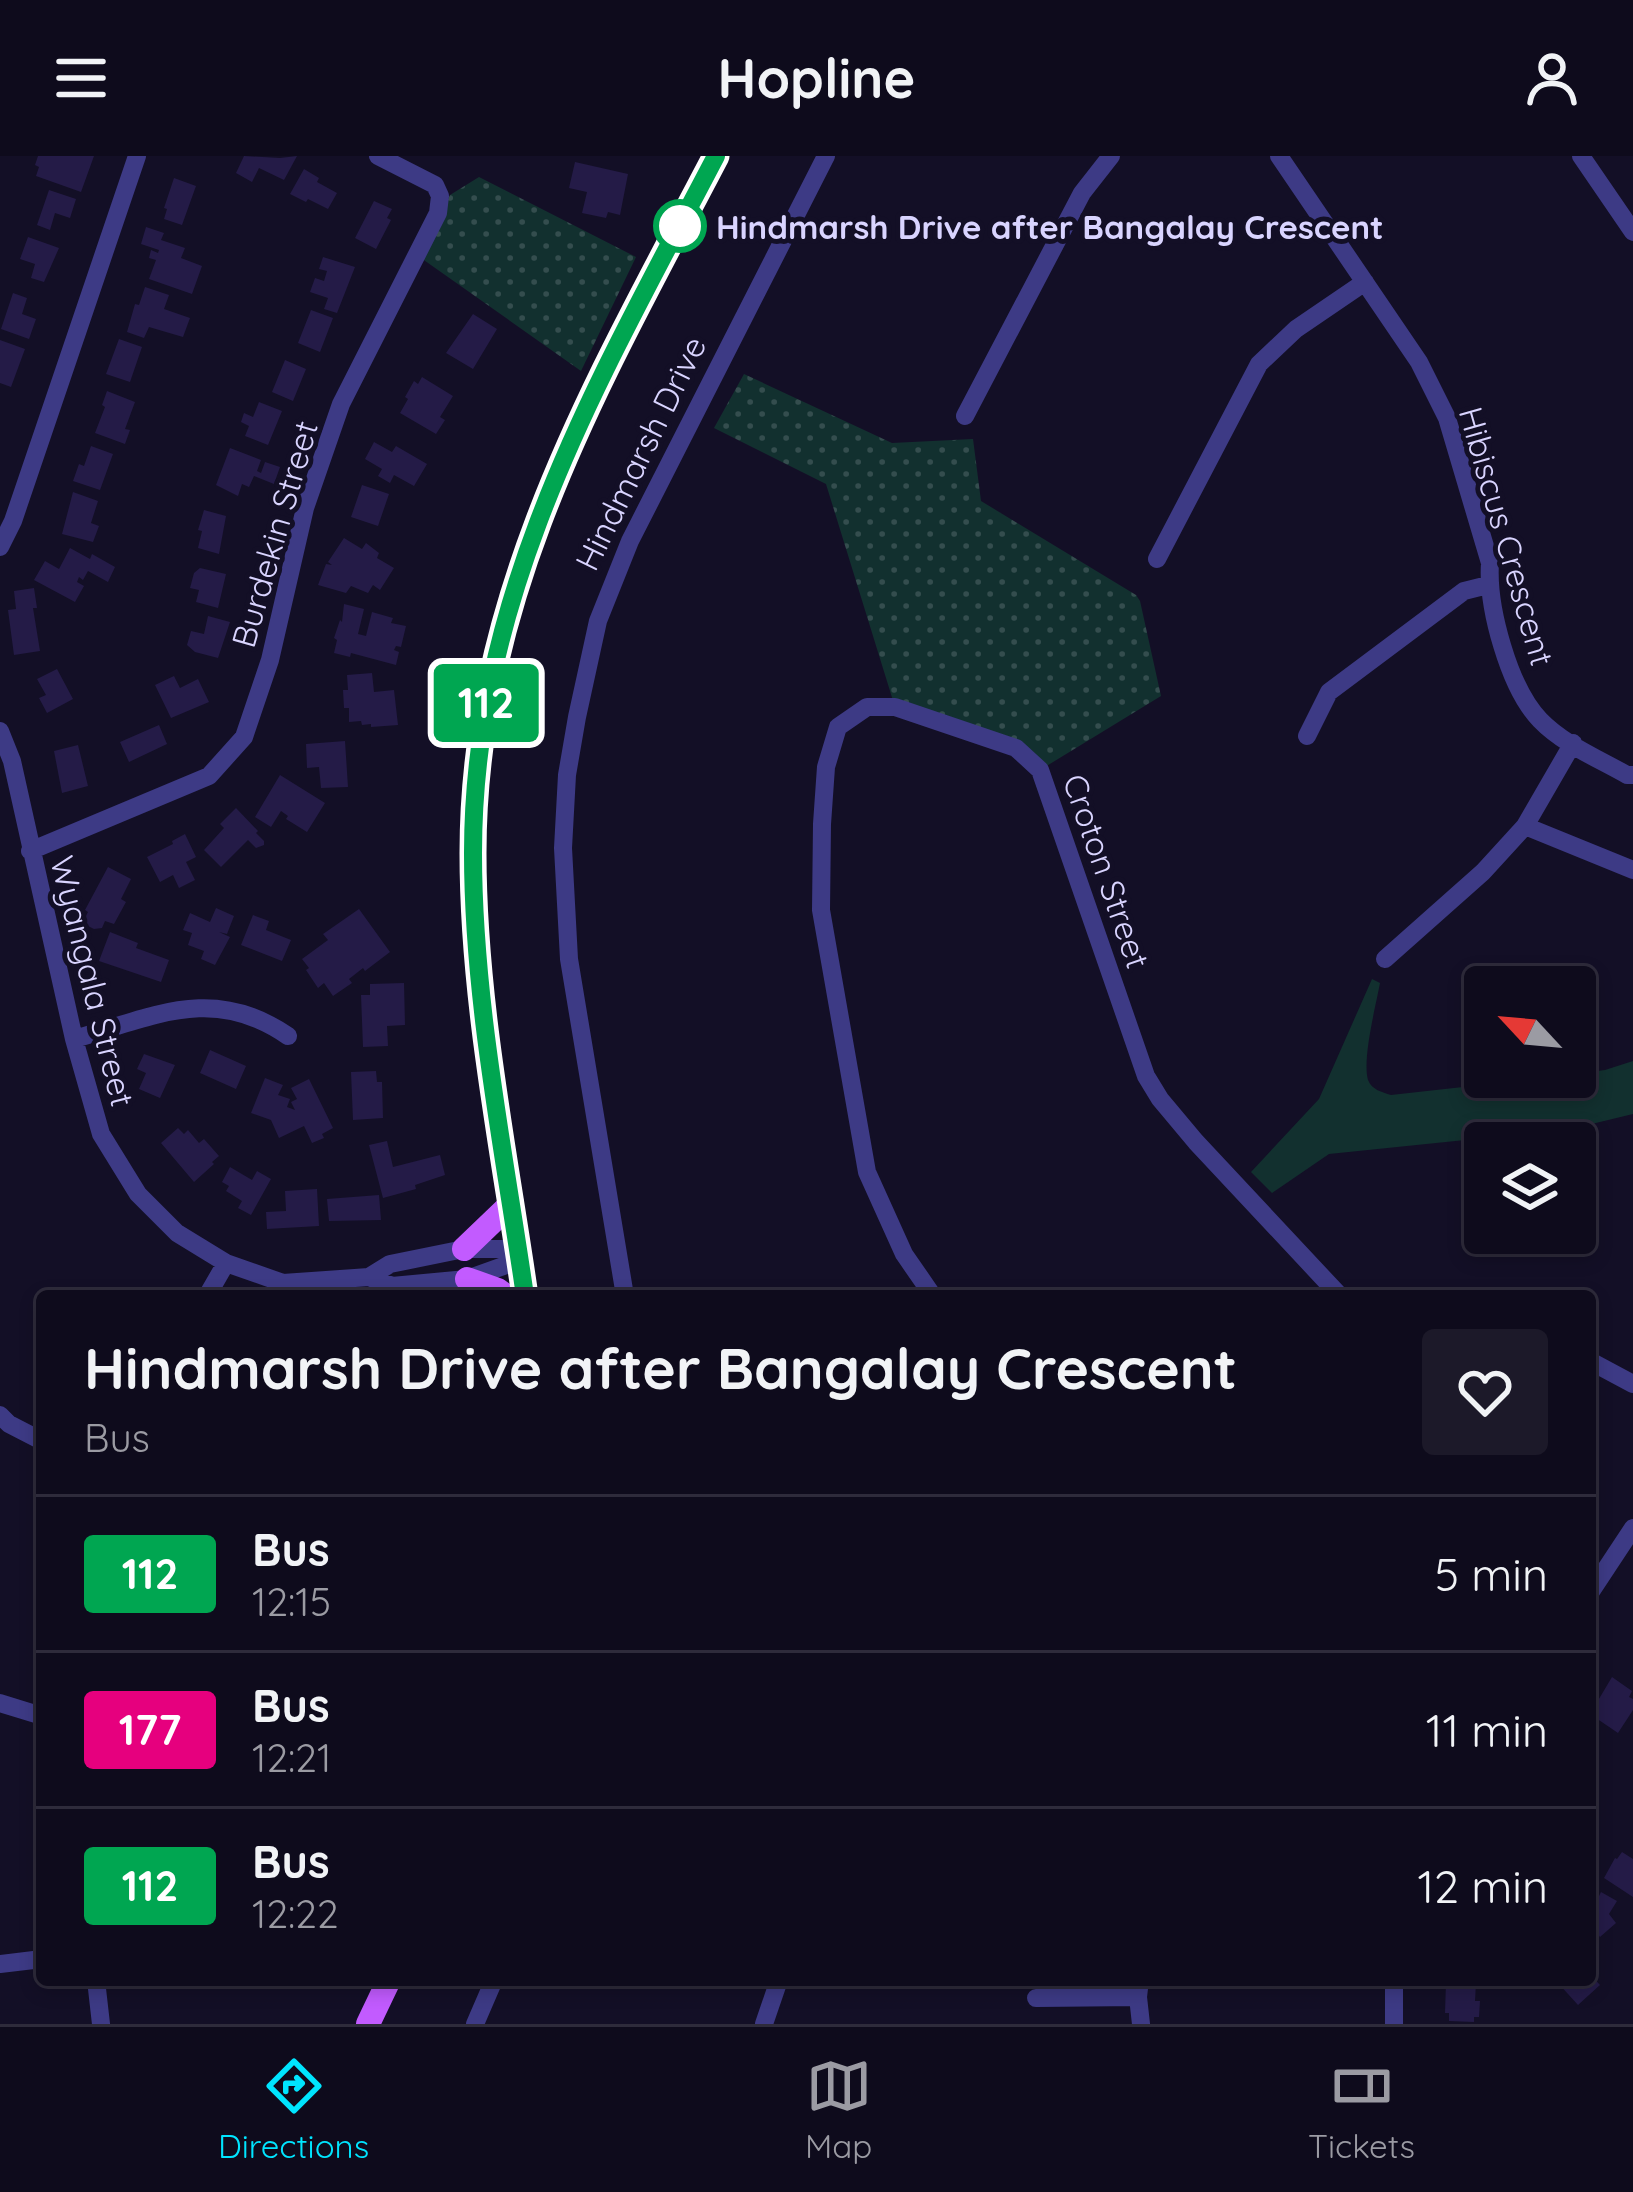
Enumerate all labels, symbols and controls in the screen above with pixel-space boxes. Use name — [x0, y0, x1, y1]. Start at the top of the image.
text: Hopline — [718, 44, 915, 112]
icon: menu — [48, 45, 114, 111]
icon: person — [1519, 45, 1585, 111]
marker: Hindmarsh Drive after Bangalay Crescent — [655, 201, 705, 251]
place label: Hindmarsh Drive after Bangalay Crescent — [716, 206, 1384, 247]
street label: Hindmarsh Drive — [566, 329, 714, 577]
street label: Hibiscus Crescent — [1450, 402, 1564, 670]
street label: Burdekin Street — [222, 416, 326, 652]
line badge: 112 — [417, 664, 555, 742]
text: 112 — [458, 676, 514, 729]
street label: Croton Street — [1055, 769, 1159, 973]
street label: Wyangala Street — [42, 851, 144, 1111]
north arrow — [1464, 966, 1596, 1098]
map controls — [1464, 966, 1596, 1254]
button: layers — [1464, 1122, 1596, 1254]
button: heart — [1422, 1329, 1548, 1455]
text: Hindmarsh Drive after Bangalay Crescent — [84, 1332, 1237, 1403]
text: Bus — [84, 1413, 150, 1462]
text: Bus — [252, 1521, 330, 1577]
text: 5 min — [1435, 1546, 1548, 1602]
text: 112 — [122, 1547, 178, 1600]
text: 12:15 — [252, 1577, 331, 1626]
text: Bus — [252, 1677, 330, 1733]
text: 11 min — [1426, 1702, 1548, 1758]
text: 177 — [119, 1703, 181, 1756]
text: 12:21 — [252, 1733, 331, 1782]
text: Bus — [252, 1833, 330, 1889]
text: 12 min — [1417, 1858, 1548, 1914]
text: 112 — [122, 1859, 178, 1912]
text: 12:22 — [252, 1889, 339, 1938]
tab: Directions — [218, 2053, 369, 2166]
tab: Map — [805, 2053, 872, 2166]
tab: Tickets — [1308, 2053, 1415, 2166]

